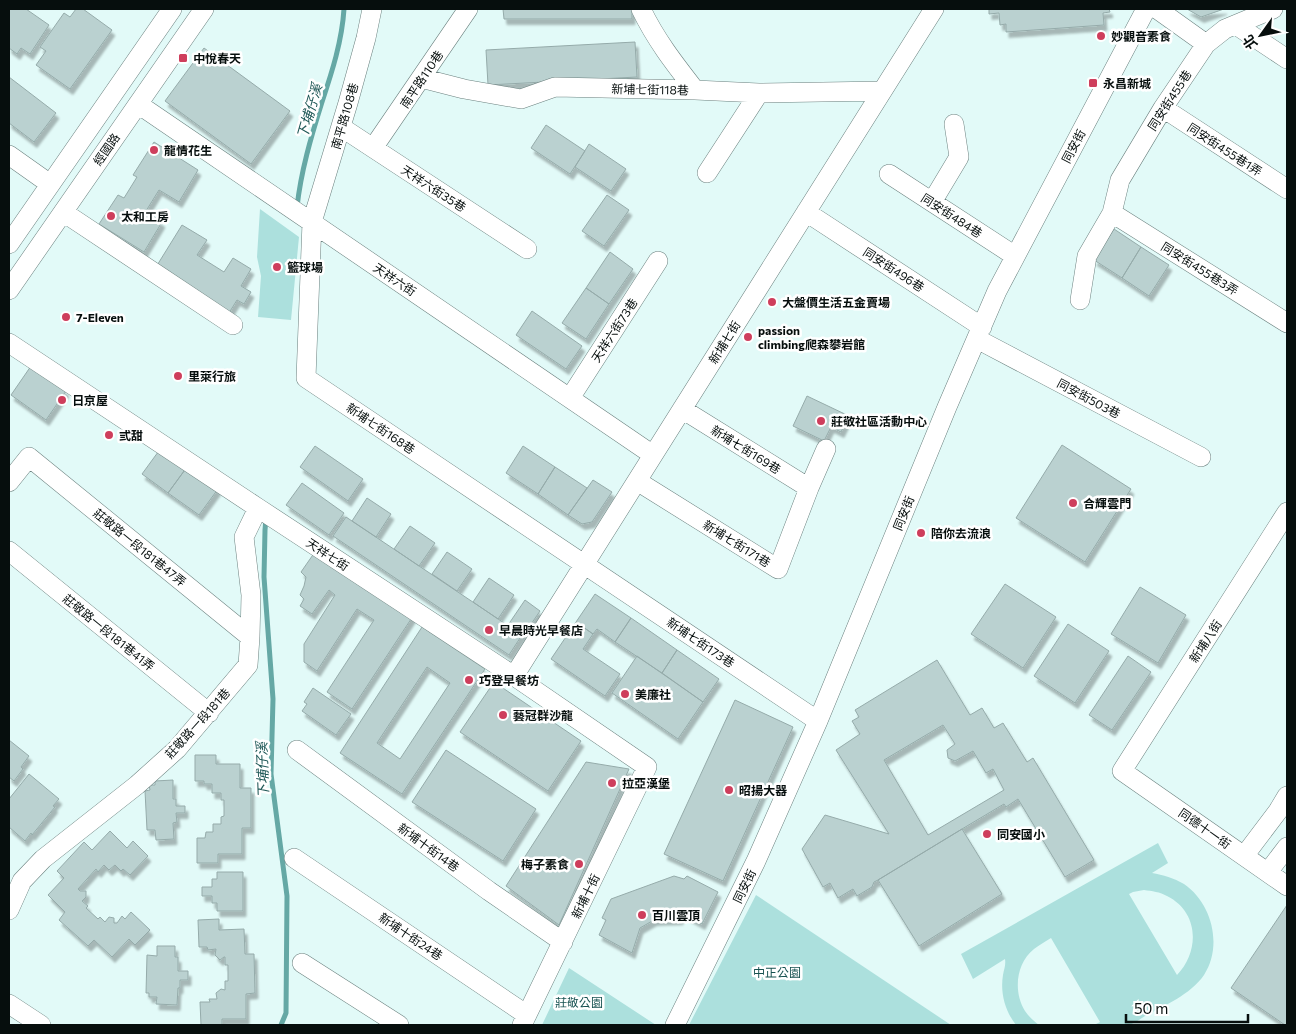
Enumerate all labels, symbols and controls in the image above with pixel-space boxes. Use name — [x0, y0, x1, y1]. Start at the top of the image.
north arrow — [1236, 10, 1286, 60]
place label: 妙觀音素食 — [1111, 29, 1171, 43]
marker: 妙觀音素食 — [1095, 30, 1107, 42]
text: 北 — [1239, 32, 1261, 53]
street label: 南平路110巷 — [397, 48, 445, 110]
place label: 中悅春天 — [193, 51, 241, 65]
marker: 中悅春天 — [177, 52, 189, 64]
street label: 同安街455巷 — [1144, 67, 1194, 133]
place label: 永昌新城 — [1103, 76, 1151, 90]
marker: 永昌新城 — [1087, 77, 1099, 89]
water label: 下埔仔溪 — [293, 80, 325, 140]
street label: 南平路108巷 — [328, 81, 360, 151]
street label: 新埔七街118巷 — [611, 81, 689, 97]
street label: 同安街455巷1弄 — [1185, 120, 1265, 178]
street label: 同安街 — [1058, 127, 1088, 165]
street label: 經國路 — [90, 130, 122, 168]
place label: 龍情花生 — [164, 143, 212, 157]
marker: 龍情花生 — [148, 144, 160, 156]
street label: 天祥六街35巷 — [399, 162, 469, 214]
street label: 同安街484巷 — [919, 190, 985, 240]
place label: 太和工房 — [121, 209, 169, 223]
marker: 太和工房 — [105, 210, 117, 222]
street label: 同安街455巷3弄 — [1159, 239, 1241, 297]
street label: 同安街496巷 — [861, 244, 927, 294]
place label: 籃球場 — [287, 260, 323, 274]
street label: 天祥六街 — [371, 260, 419, 298]
marker: 籃球場 — [271, 261, 283, 273]
street label: 天祥六街73巷 — [588, 295, 640, 365]
place label: 大盤價生活五金賣場 — [782, 295, 890, 309]
marker: 大盤價生活五金賣場 — [766, 296, 778, 308]
place label: 7-Eleven — [76, 310, 124, 324]
marker: 7-Eleven — [60, 311, 72, 323]
street label: 新埔七街 — [705, 318, 743, 366]
place label: passion climbing爬森攀岩館 — [758, 323, 865, 351]
marker: passion climbing爬森攀岩館 — [742, 331, 754, 343]
place label: 里萊行旅 — [188, 369, 236, 383]
marker: 里萊行旅 — [172, 370, 184, 382]
street label: 同安街503巷 — [1055, 375, 1123, 421]
place label: 日京屋 — [72, 393, 108, 407]
marker: 日京屋 — [56, 394, 68, 406]
street label: 新埔七街168巷 — [344, 400, 418, 456]
place label: 莊敬社區活動中心 — [831, 414, 927, 428]
marker: 莊敬社區活動中心 — [815, 415, 827, 427]
street label: 新埔七街169巷 — [709, 422, 783, 476]
place label: 弎甜 — [119, 428, 143, 442]
marker: 弎甜 — [103, 429, 115, 441]
street label: 同安街 — [890, 494, 916, 532]
place label: 合輝雲門 — [1083, 496, 1131, 510]
marker: 合輝雲門 — [1067, 497, 1079, 509]
street label: 莊敬路一段181巷47弄 — [91, 505, 189, 589]
street label: 新埔七街171巷 — [701, 517, 773, 569]
place label: 陪你去流浪 — [931, 526, 991, 540]
marker: 陪你去流浪 — [915, 527, 927, 539]
street label: 天祥七街 — [304, 535, 352, 573]
street label: 莊敬路一段181巷41弄 — [60, 591, 158, 673]
street label: 新埔七街173巷 — [665, 614, 737, 670]
street label: 新埔八街 — [1186, 617, 1224, 665]
place label: 早晨時光早餐店 — [499, 623, 583, 637]
marker: 早晨時光早餐店 — [483, 624, 495, 636]
place label: 巧登早餐坊 — [479, 673, 539, 687]
marker: 巧登早餐坊 — [463, 674, 475, 686]
street label: 莊敬路一段181巷 — [162, 685, 232, 761]
place label: 美廉社 — [635, 687, 671, 701]
marker: 美廉社 — [619, 688, 631, 700]
place label: 藝冠群沙龍 — [513, 708, 573, 722]
marker: 藝冠群沙龍 — [497, 709, 509, 721]
water label: 下埔仔溪 — [252, 740, 271, 798]
place label: 拉亞漢堡 — [622, 776, 670, 790]
marker: 拉亞漢堡 — [606, 777, 618, 789]
place label: 昭揚大器 — [739, 783, 787, 797]
marker: 昭揚大器 — [723, 784, 735, 796]
street label: 同德十一街 — [1176, 805, 1234, 851]
street label: 新埔十街14巷 — [396, 820, 462, 874]
place label: 同安國小 — [997, 827, 1045, 841]
marker: 同安國小 — [981, 828, 993, 840]
place label: 梅子素食 — [521, 857, 569, 871]
marker: 梅子素食 — [573, 858, 585, 870]
street label: 同安街 — [730, 867, 758, 905]
street label: 新埔十街 — [568, 871, 602, 921]
place label: 百川雲頂 — [652, 908, 700, 922]
marker: 百川雲頂 — [636, 909, 648, 921]
street label: 新埔十街24巷 — [377, 910, 445, 962]
park label: 中正公園 — [753, 965, 801, 979]
scale bar — [1126, 992, 1248, 1024]
park label: 莊敬公園 — [555, 995, 603, 1009]
text: 50 m — [1134, 999, 1168, 1017]

